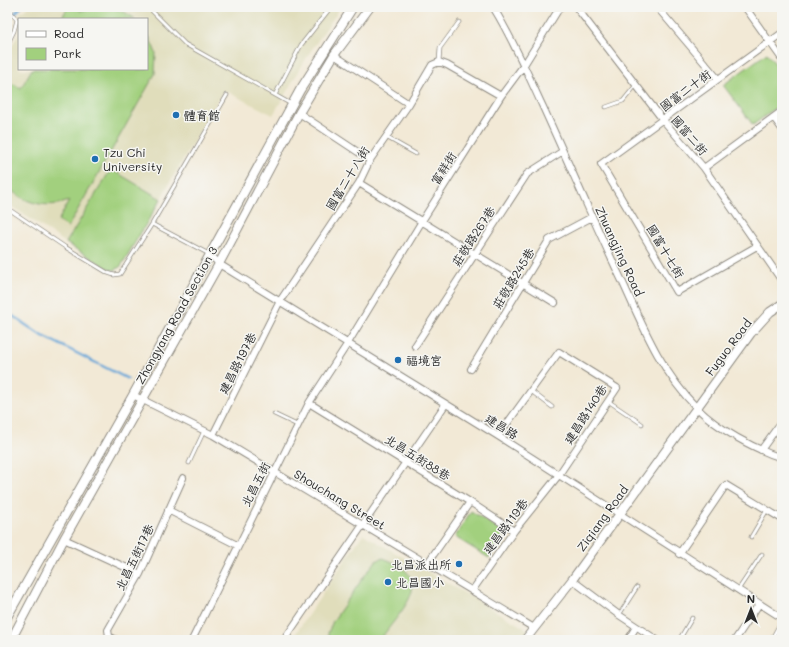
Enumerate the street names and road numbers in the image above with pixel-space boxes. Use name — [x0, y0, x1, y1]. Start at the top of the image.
street label: 國富二十街 — [656, 66, 714, 114]
street label: 國富二街 — [668, 112, 712, 158]
street label: 國富二十八街 — [322, 143, 372, 213]
street label: 富祥街 — [427, 148, 459, 188]
street label: 莊敬路267巷 — [448, 203, 498, 269]
street label: Zhuangjing Road — [592, 203, 648, 299]
street label: 國富十七街 — [644, 221, 688, 281]
street label: Zhongyang Road Section 3 — [131, 243, 221, 387]
street label: 莊敬路245巷 — [488, 244, 538, 312]
street label: Fuguo Road — [701, 315, 755, 379]
street label: 建昌路197巷 — [215, 329, 259, 397]
street label: 建昌路140巷 — [560, 381, 610, 447]
street label: 建昌路 — [482, 410, 522, 442]
street label: 北昌五街88巷 — [382, 430, 454, 484]
street label: 北昌五街 — [237, 459, 273, 509]
street label: Shouchang Street — [291, 465, 389, 533]
street label: Ziqiang Road — [573, 481, 632, 554]
street label: 建昌路119巷 — [479, 495, 531, 557]
street label: 北昌五街17巷 — [111, 521, 157, 593]

